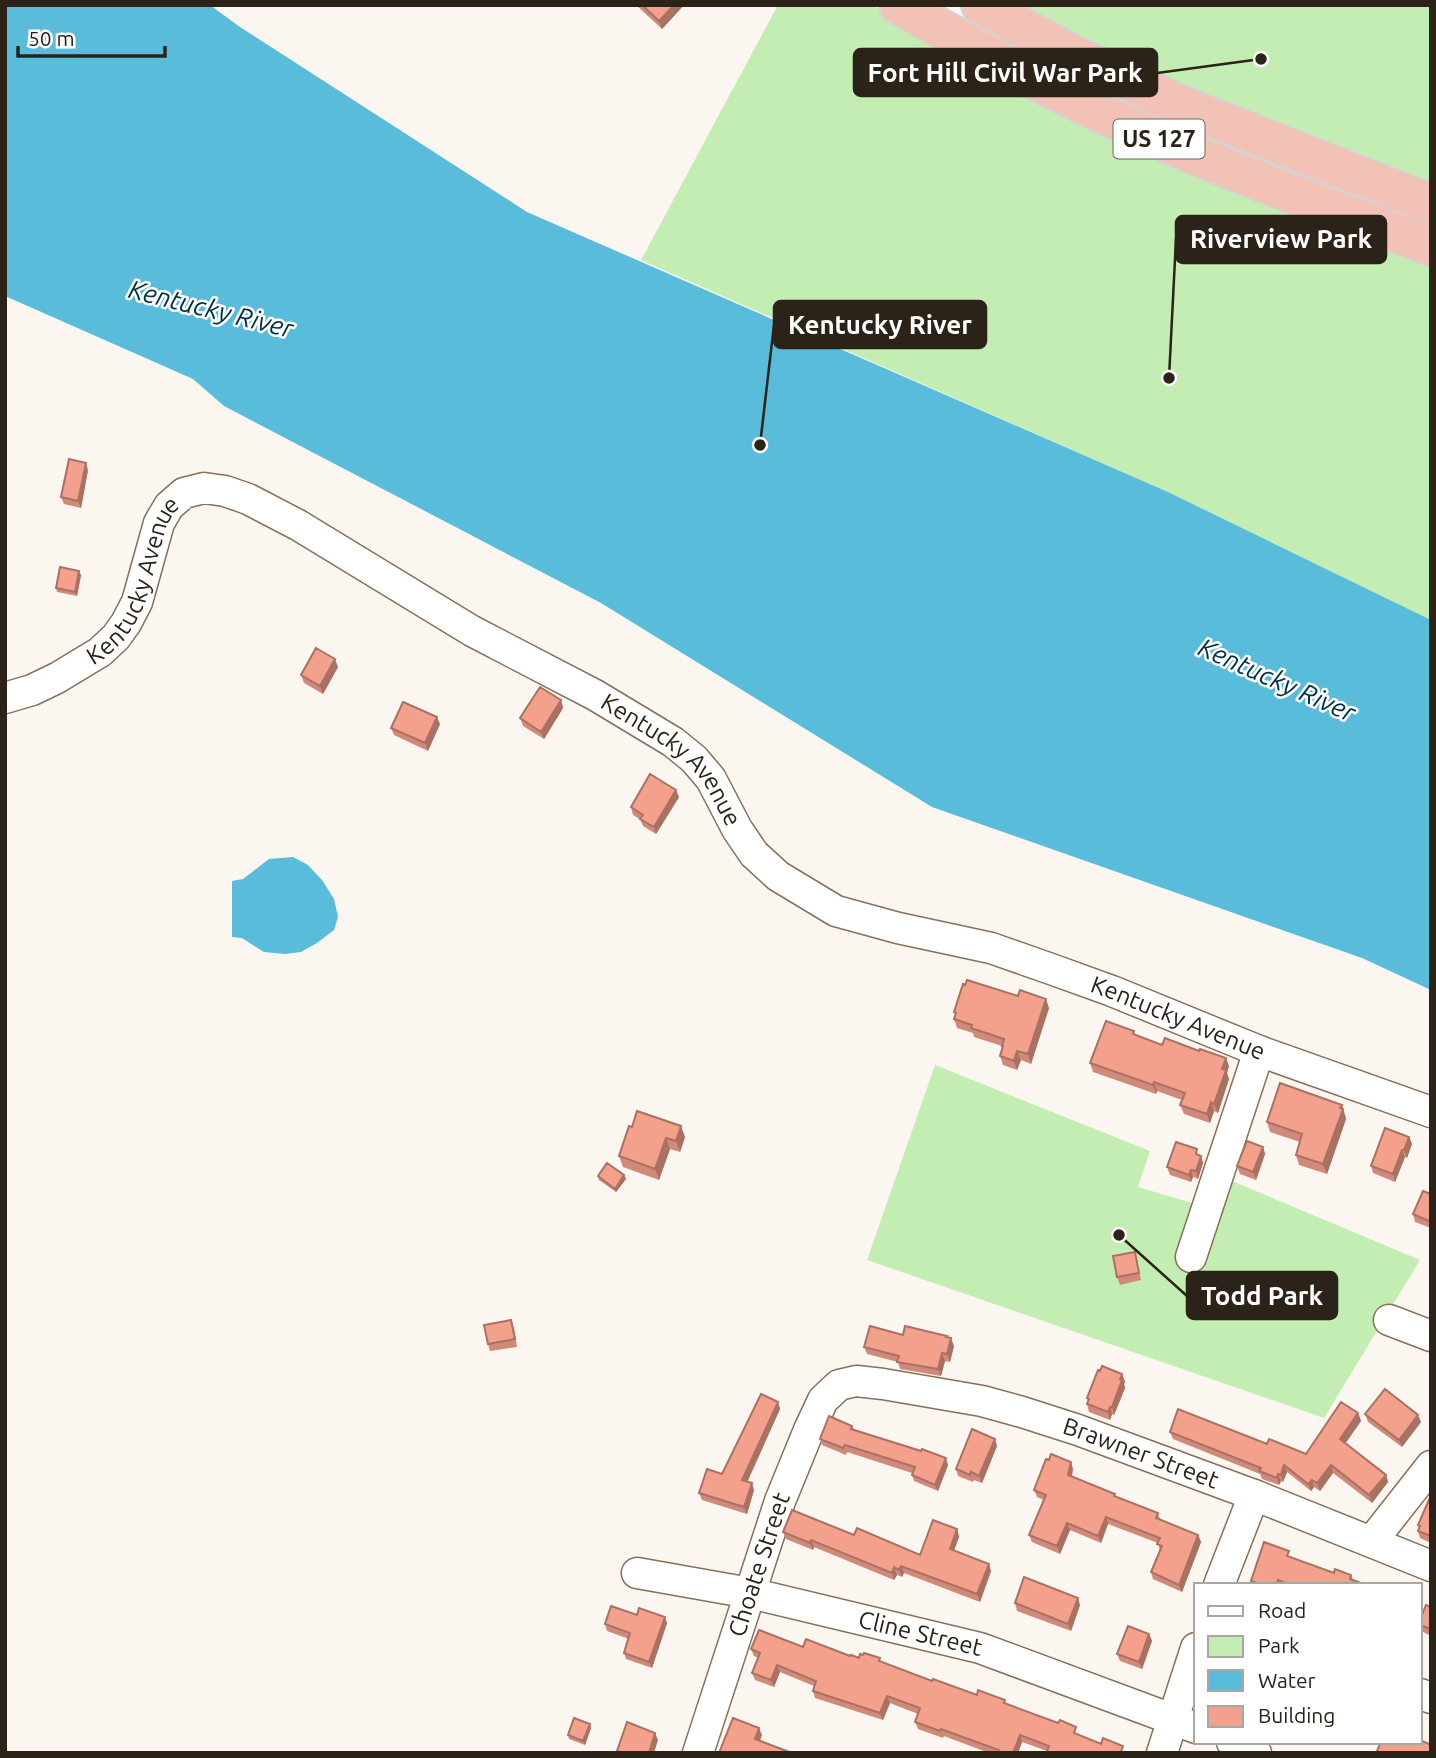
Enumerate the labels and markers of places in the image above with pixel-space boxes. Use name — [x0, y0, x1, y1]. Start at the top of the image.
callout: Fort Hill Civil War Park — [854, 49, 1157, 96]
callout: Riverview Park — [1176, 216, 1386, 263]
callout: Kentucky River — [774, 301, 986, 348]
callout: Todd Park — [1187, 1272, 1337, 1319]

